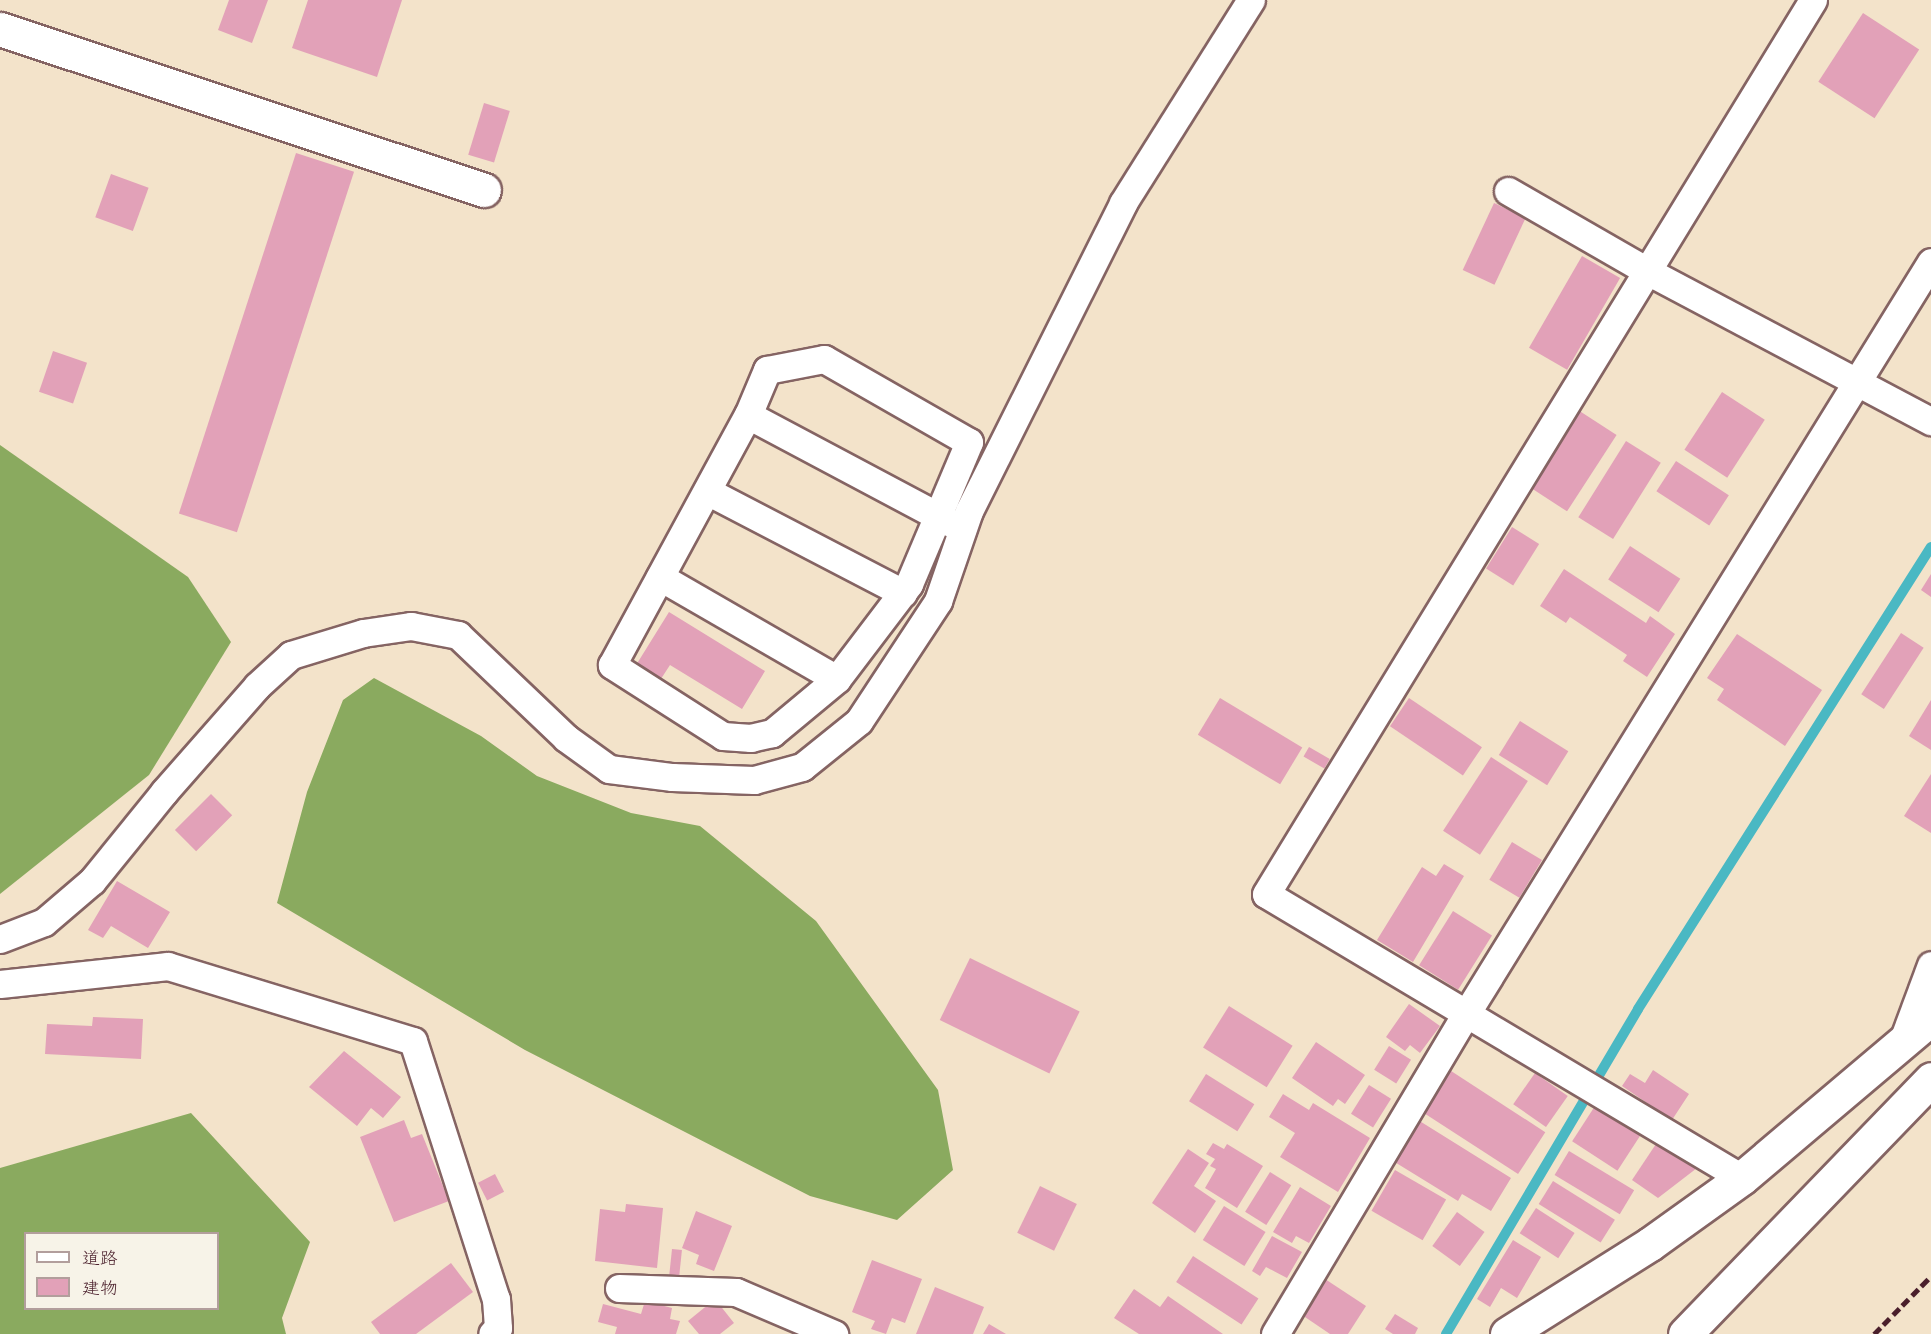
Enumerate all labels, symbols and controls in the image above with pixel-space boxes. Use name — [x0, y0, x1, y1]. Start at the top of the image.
legend — [24, 1232, 219, 1310]
text: 道路 — [82, 1247, 118, 1271]
text: 建物 — [82, 1277, 118, 1301]

